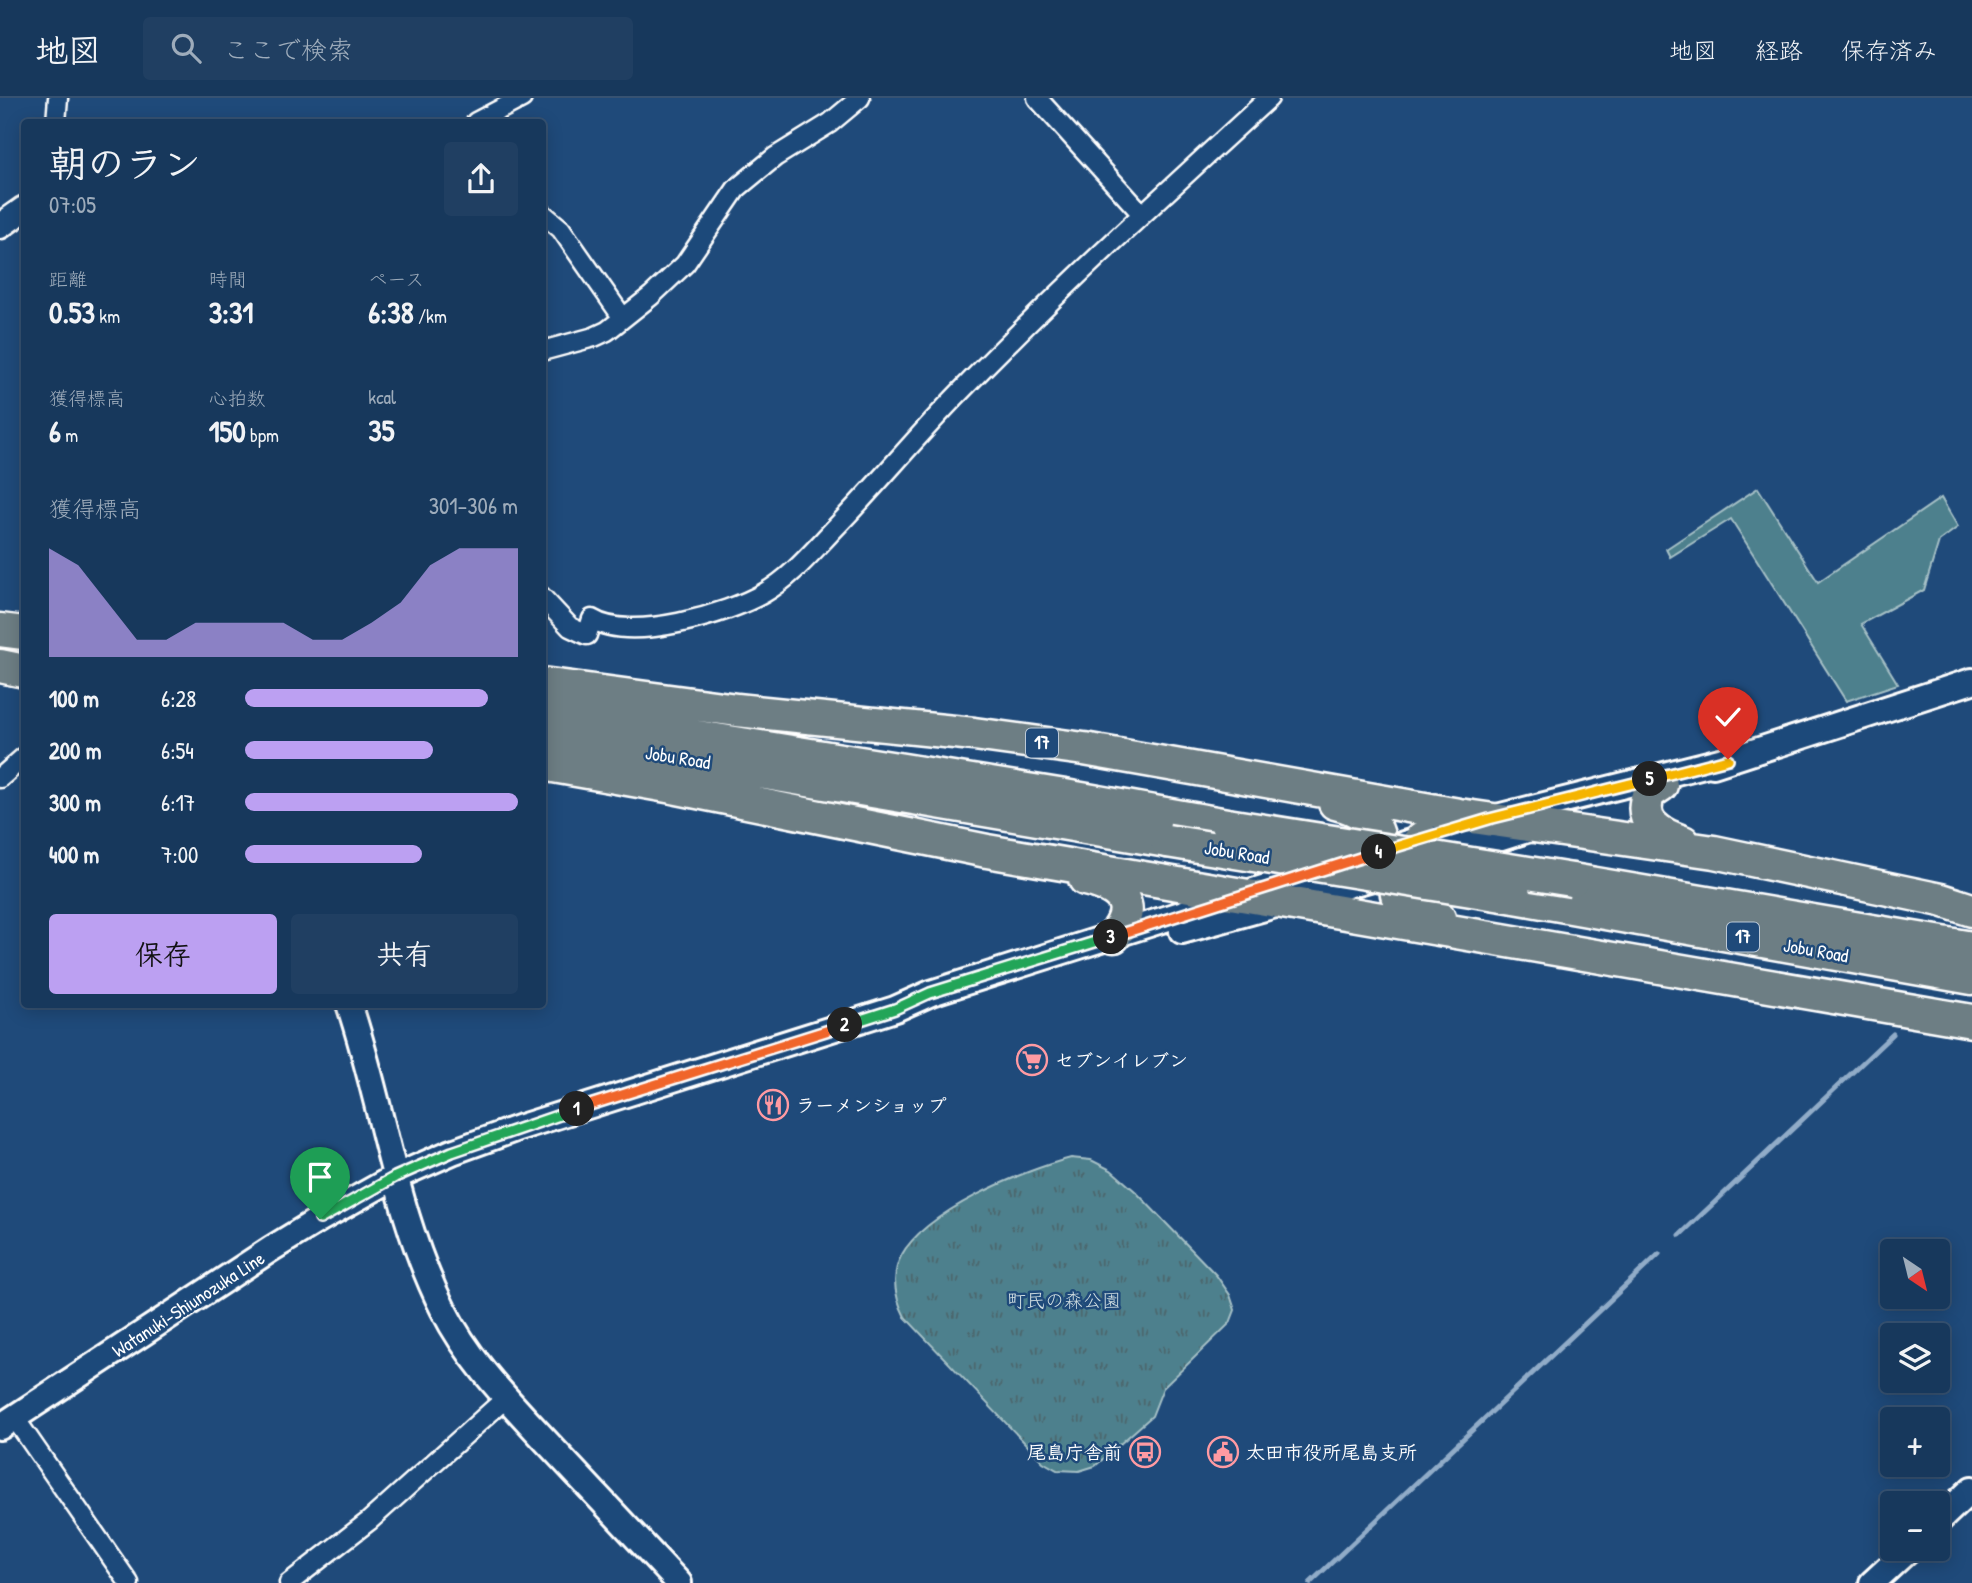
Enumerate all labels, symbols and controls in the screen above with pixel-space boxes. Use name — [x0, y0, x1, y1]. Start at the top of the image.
search box — [143, 17, 633, 80]
text: 地図 — [35, 28, 101, 72]
icon: search — [167, 29, 205, 67]
text: ここで検索 — [223, 32, 353, 67]
text: 地図 — [1669, 34, 1717, 66]
text: 経路 — [1755, 34, 1803, 66]
text: 保存済み — [1841, 34, 1937, 66]
text: 朝のラン — [49, 137, 201, 189]
button: share — [444, 142, 518, 216]
text: 07:05 — [49, 189, 96, 220]
text: 距離 — [49, 266, 87, 292]
text: 時間 — [209, 266, 247, 292]
text: ペース — [368, 266, 424, 292]
text: 0.53 — [49, 292, 95, 332]
text: 3:31 — [209, 292, 253, 332]
text: 6:38 — [368, 292, 414, 332]
text: km — [95, 303, 120, 329]
text: /km — [414, 303, 447, 329]
text: kcal — [368, 384, 396, 410]
text: 獲得標高 — [49, 385, 125, 411]
text: 心拍数 — [209, 385, 266, 411]
text: 35 — [368, 410, 394, 450]
text: 6 — [49, 411, 61, 451]
text: 150 — [209, 411, 246, 451]
text: m — [61, 422, 78, 448]
text: bpm — [246, 422, 279, 448]
text: 301–306 m — [429, 490, 518, 521]
text: 獲得標高 — [49, 493, 141, 524]
text: 100 m — [49, 683, 99, 714]
text: 6:28 — [161, 683, 196, 714]
pin — [1698, 687, 1758, 759]
icon: check — [1709, 698, 1747, 736]
road number: 17 — [1026, 728, 1058, 758]
text: 200 m — [49, 735, 101, 766]
text: 6:54 — [161, 735, 194, 766]
street label: Jobu Road — [644, 739, 713, 775]
pin: 5 — [1632, 762, 1668, 796]
text: 5 — [1645, 765, 1654, 791]
text: 300 m — [49, 787, 101, 818]
text: 6:17 — [161, 787, 195, 818]
street label: Jobu Road — [1203, 834, 1272, 870]
pin: 4 — [1362, 834, 1396, 870]
text: 4 — [1375, 838, 1382, 864]
text: 400 m — [49, 839, 99, 870]
text: 7:00 — [161, 839, 198, 870]
button: 保存 — [49, 914, 277, 994]
button: 共有 — [291, 914, 518, 994]
pin: 3 — [1094, 920, 1128, 954]
road number: 17 — [1727, 922, 1759, 952]
text: 3 — [1106, 923, 1115, 949]
street label: Jobu Road — [1781, 931, 1851, 969]
pin: 2 — [828, 1007, 862, 1042]
text: 2 — [840, 1011, 849, 1037]
supermarket icon: セブンイレブン — [1015, 1043, 1049, 1077]
place label: セブンイレブン — [1055, 1047, 1188, 1073]
restaurant icon: ラーメンショップ — [756, 1088, 790, 1122]
pin: 1 — [560, 1091, 594, 1126]
place label: ラーメンショップ — [796, 1092, 946, 1118]
text: 1 — [573, 1095, 580, 1121]
pin — [290, 1147, 350, 1219]
icon: arrive — [301, 1158, 339, 1196]
north arrow — [1880, 1239, 1950, 1309]
map controls — [1880, 1239, 1950, 1561]
street label: Watanuki-Shiunozuka Line — [107, 1245, 270, 1363]
park label: 町民の森公園 — [1007, 1287, 1121, 1313]
button: layers — [1880, 1323, 1950, 1393]
button: + — [1880, 1407, 1950, 1477]
bus stop icon: 尾島庁舎前 — [1128, 1435, 1162, 1469]
public building icon: 太田市役所尾島支所 — [1206, 1435, 1240, 1469]
place label: 尾島庁舎前 — [1027, 1439, 1122, 1465]
place label: 太田市役所尾島支所 — [1246, 1439, 1417, 1465]
button: − — [1880, 1491, 1950, 1561]

